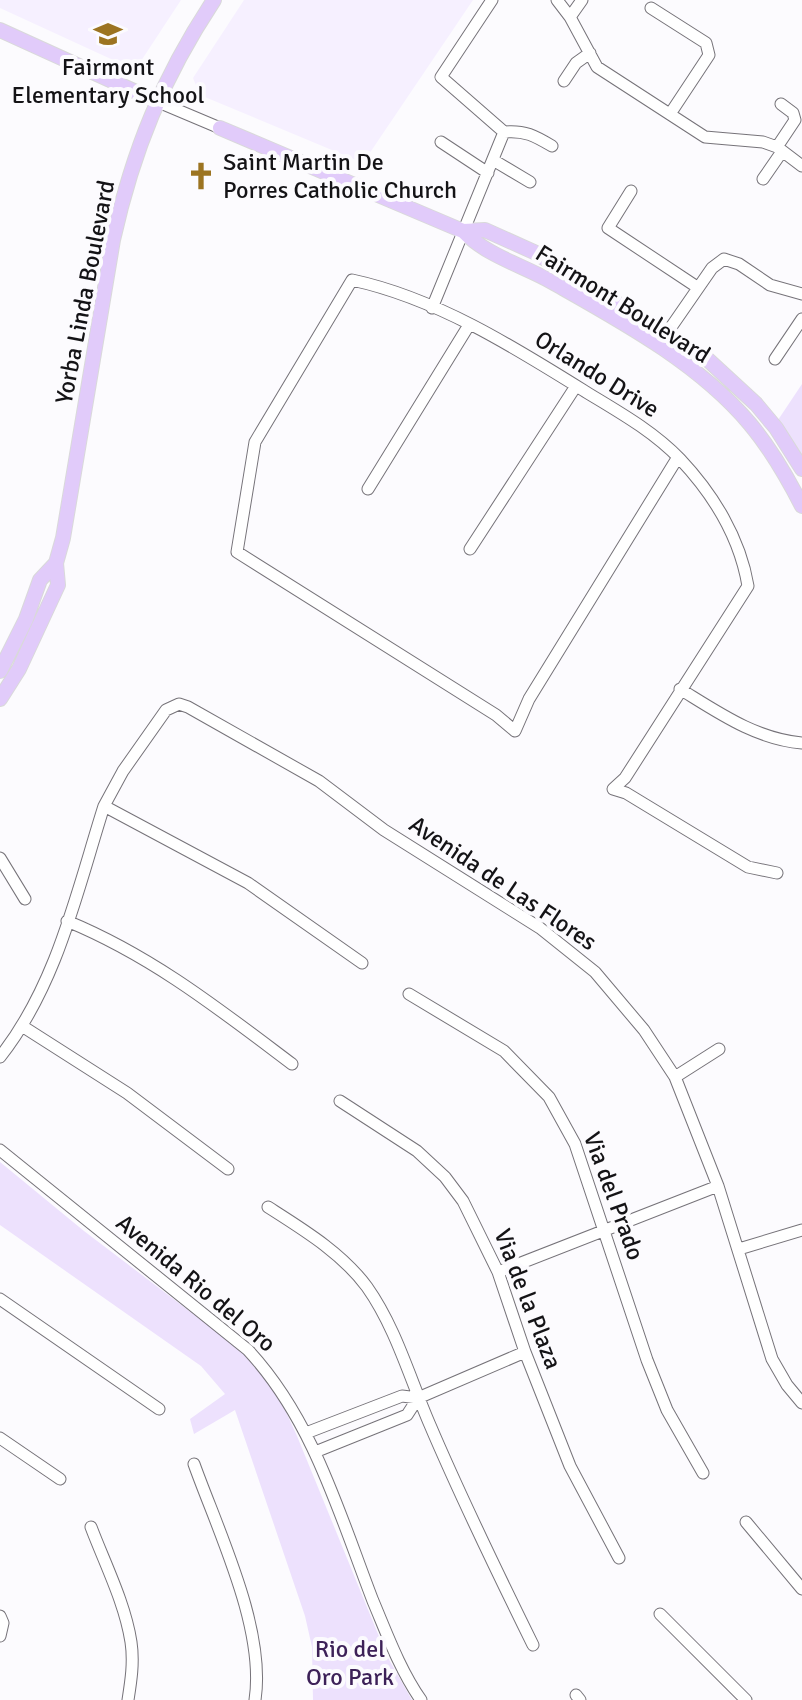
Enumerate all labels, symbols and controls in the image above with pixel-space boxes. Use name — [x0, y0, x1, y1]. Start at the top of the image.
school or university icon: Fairmont Elementary School — [93, 19, 123, 49]
place label: Fairmont Elementary School — [12, 52, 204, 110]
place label: Saint Martin De Porres Catholic Church — [223, 147, 457, 205]
church icon: Saint Martin De Porres Catholic Church — [186, 161, 216, 191]
street label: Yorba Linda Boulevard — [49, 178, 121, 406]
street label: Fairmont Boulevard — [530, 238, 716, 370]
street label: Orlando Drive — [529, 324, 665, 424]
street label: Avenida de Las Flores — [404, 809, 602, 957]
street label: Via del Prado — [577, 1128, 651, 1264]
street label: Avenida Rio del Oro — [110, 1208, 282, 1358]
street label: Via de la Plaza — [487, 1225, 569, 1373]
park label: Rio del Oro Park — [306, 1634, 394, 1692]

